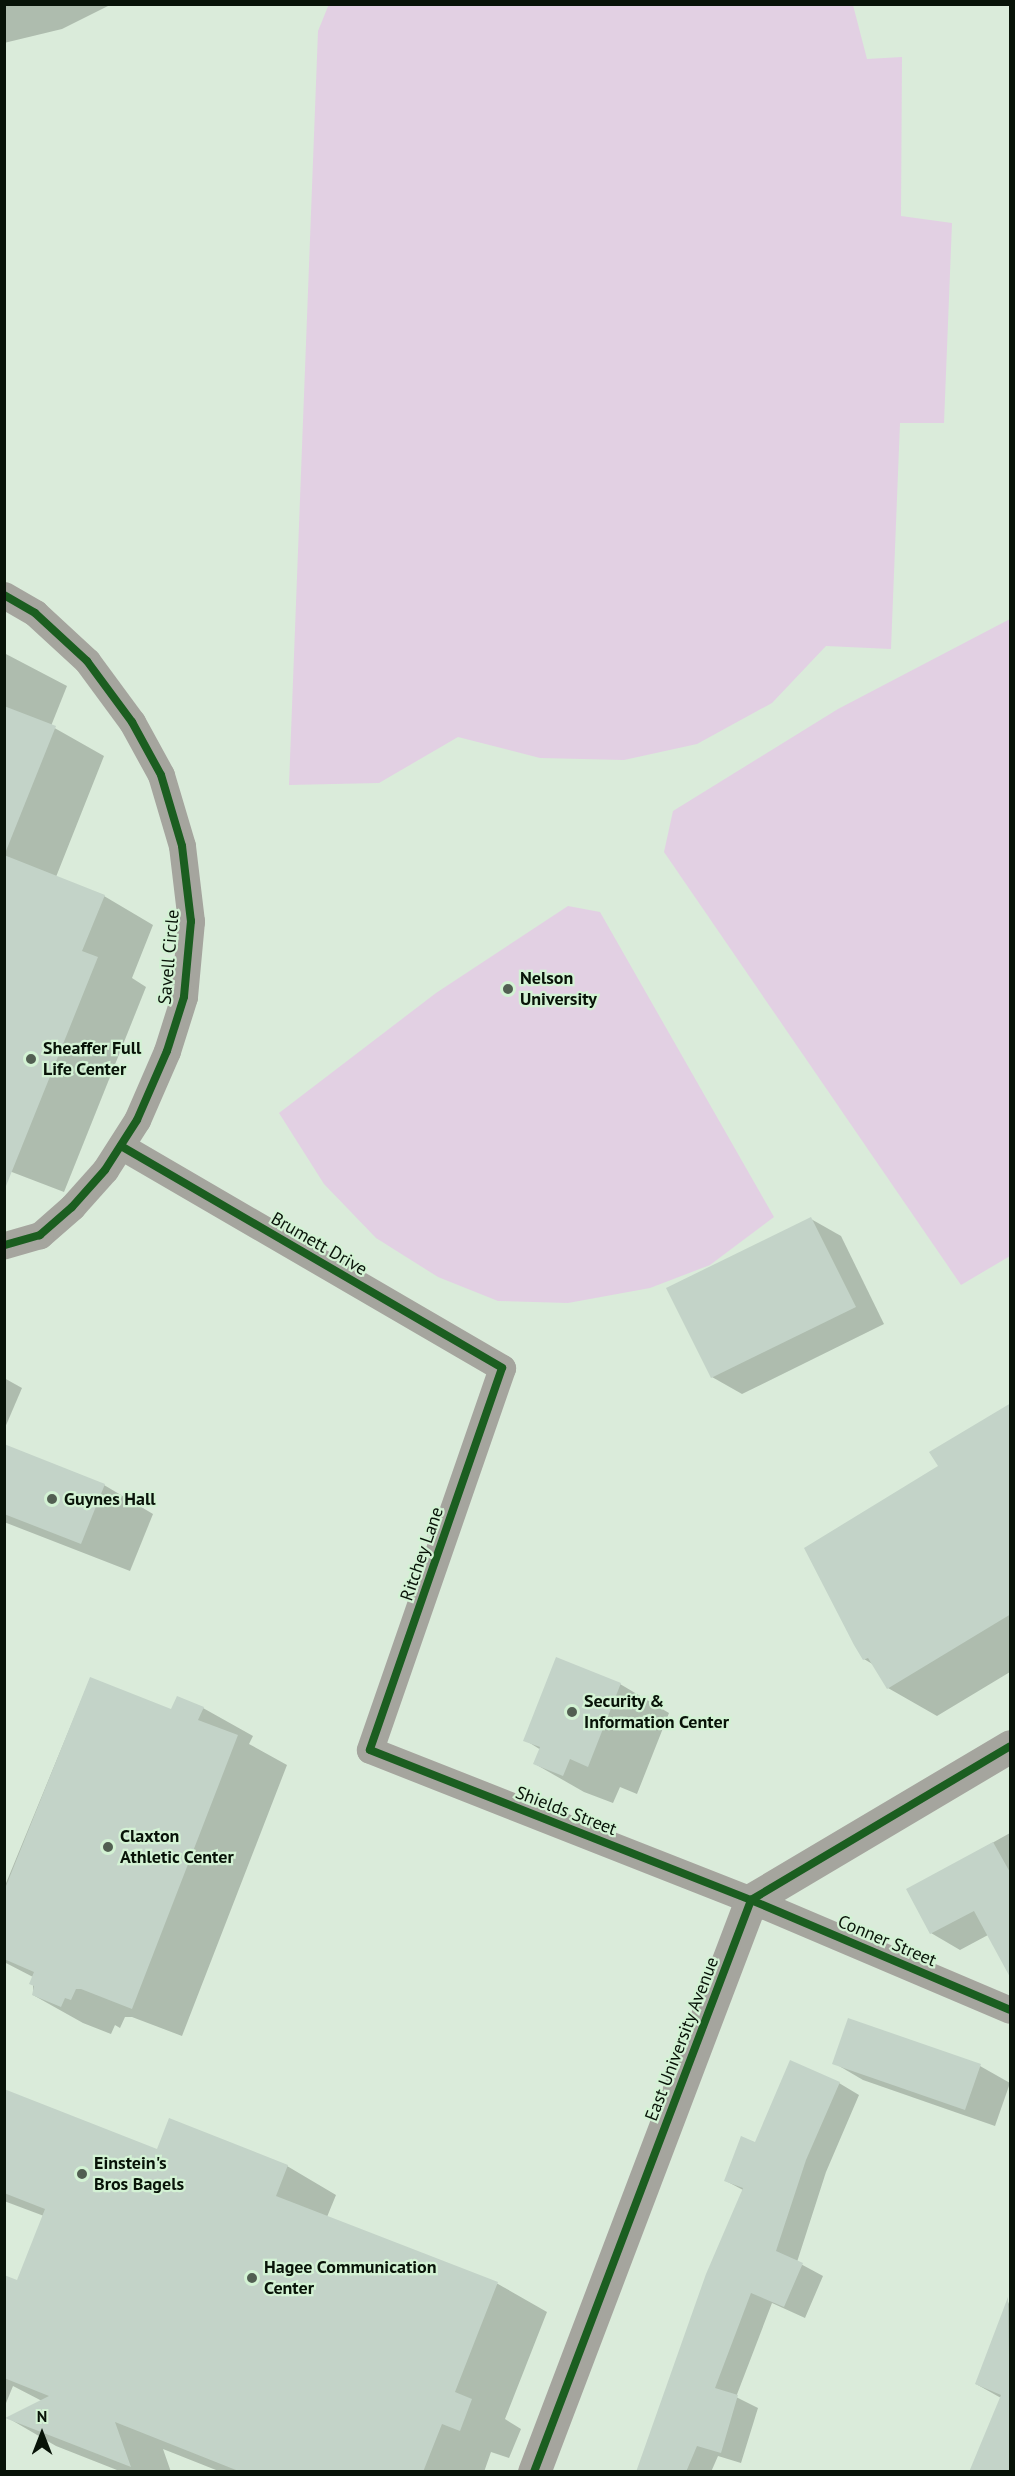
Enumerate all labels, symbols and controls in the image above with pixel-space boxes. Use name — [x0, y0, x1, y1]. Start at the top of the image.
street label: Savell Circle — [154, 909, 184, 1005]
place label: Nelson University — [520, 968, 597, 1010]
marker: Nelson University — [501, 982, 515, 996]
place label: Sheaffer Full Life Center — [43, 1038, 141, 1080]
marker: Sheaffer Full Life Center — [24, 1052, 38, 1066]
street label: Brumett Drive — [267, 1208, 371, 1280]
place label: Guynes Hall — [64, 1488, 156, 1510]
marker: Guynes Hall — [45, 1492, 59, 1506]
street label: Ritchey Lane — [396, 1504, 448, 1604]
place label: Security & Information Center — [584, 1691, 729, 1734]
marker: Security & Information Center — [565, 1705, 579, 1719]
street label: Shields Street — [512, 1782, 620, 1840]
place label: Claxton Athletic Center — [120, 1826, 234, 1868]
marker: Claxton Athletic Center — [101, 1840, 115, 1854]
street label: Conner Street — [834, 1911, 940, 1971]
street label: East University Avenue — [641, 1953, 723, 2125]
place label: Einstein's Bros Bagels — [94, 2153, 184, 2196]
marker: Einstein's Bros Bagels — [75, 2167, 89, 2181]
place label: Hagee Communication Center — [264, 2257, 437, 2300]
marker: Hagee Communication Center — [245, 2271, 259, 2285]
north arrow — [12, 2404, 72, 2464]
text: N — [37, 2406, 47, 2426]

